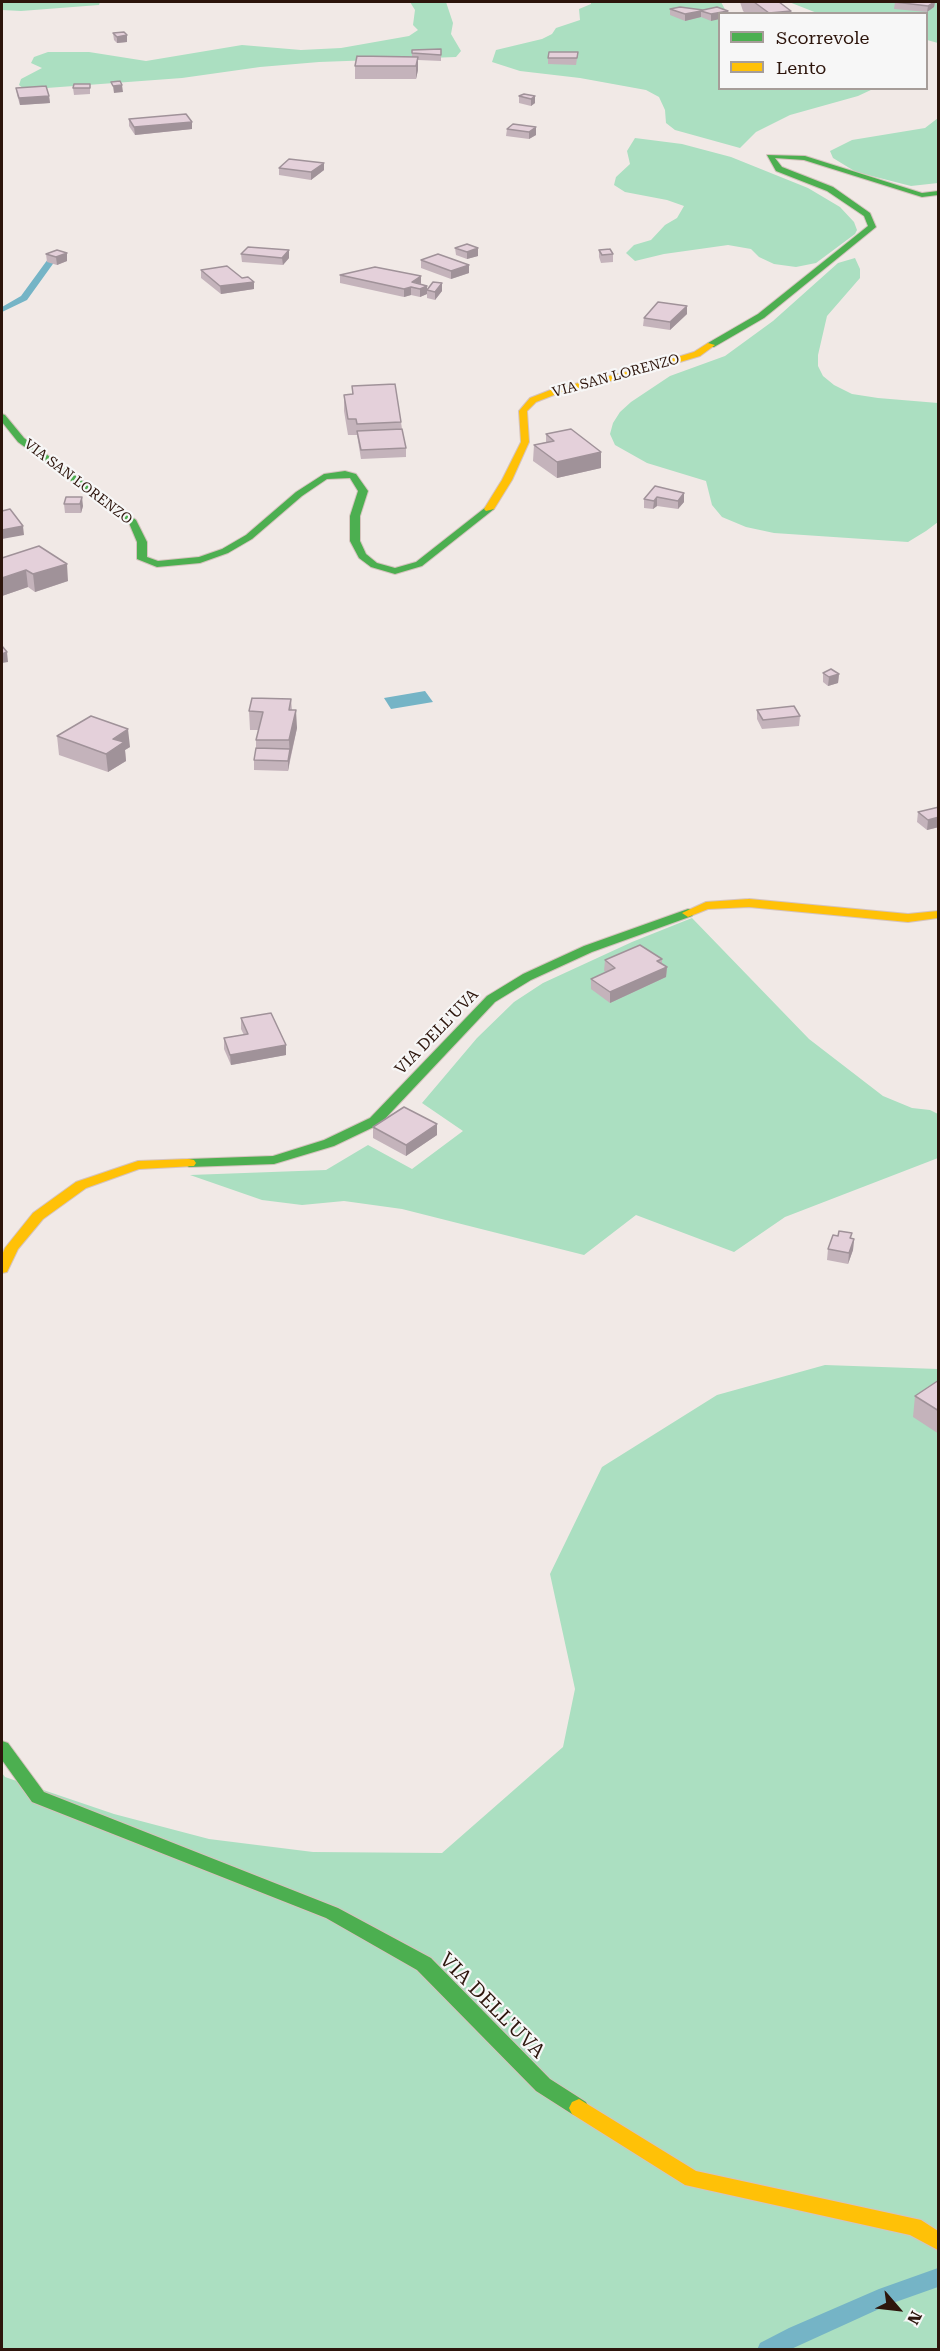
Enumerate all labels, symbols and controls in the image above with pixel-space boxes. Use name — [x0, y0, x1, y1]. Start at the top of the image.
legend — [718, 12, 928, 90]
text: Scorrevole — [776, 27, 869, 48]
text: Lento — [776, 57, 826, 78]
street label: VIA SAN LORENZO — [551, 351, 681, 401]
street label: VIA SAN LORENZO — [21, 436, 135, 528]
street label: VIA DELL'UVA — [391, 985, 483, 1079]
street label: VIA DELL'UVA — [434, 1948, 550, 2064]
north arrow — [868, 2279, 928, 2339]
text: N — [903, 2308, 926, 2328]

